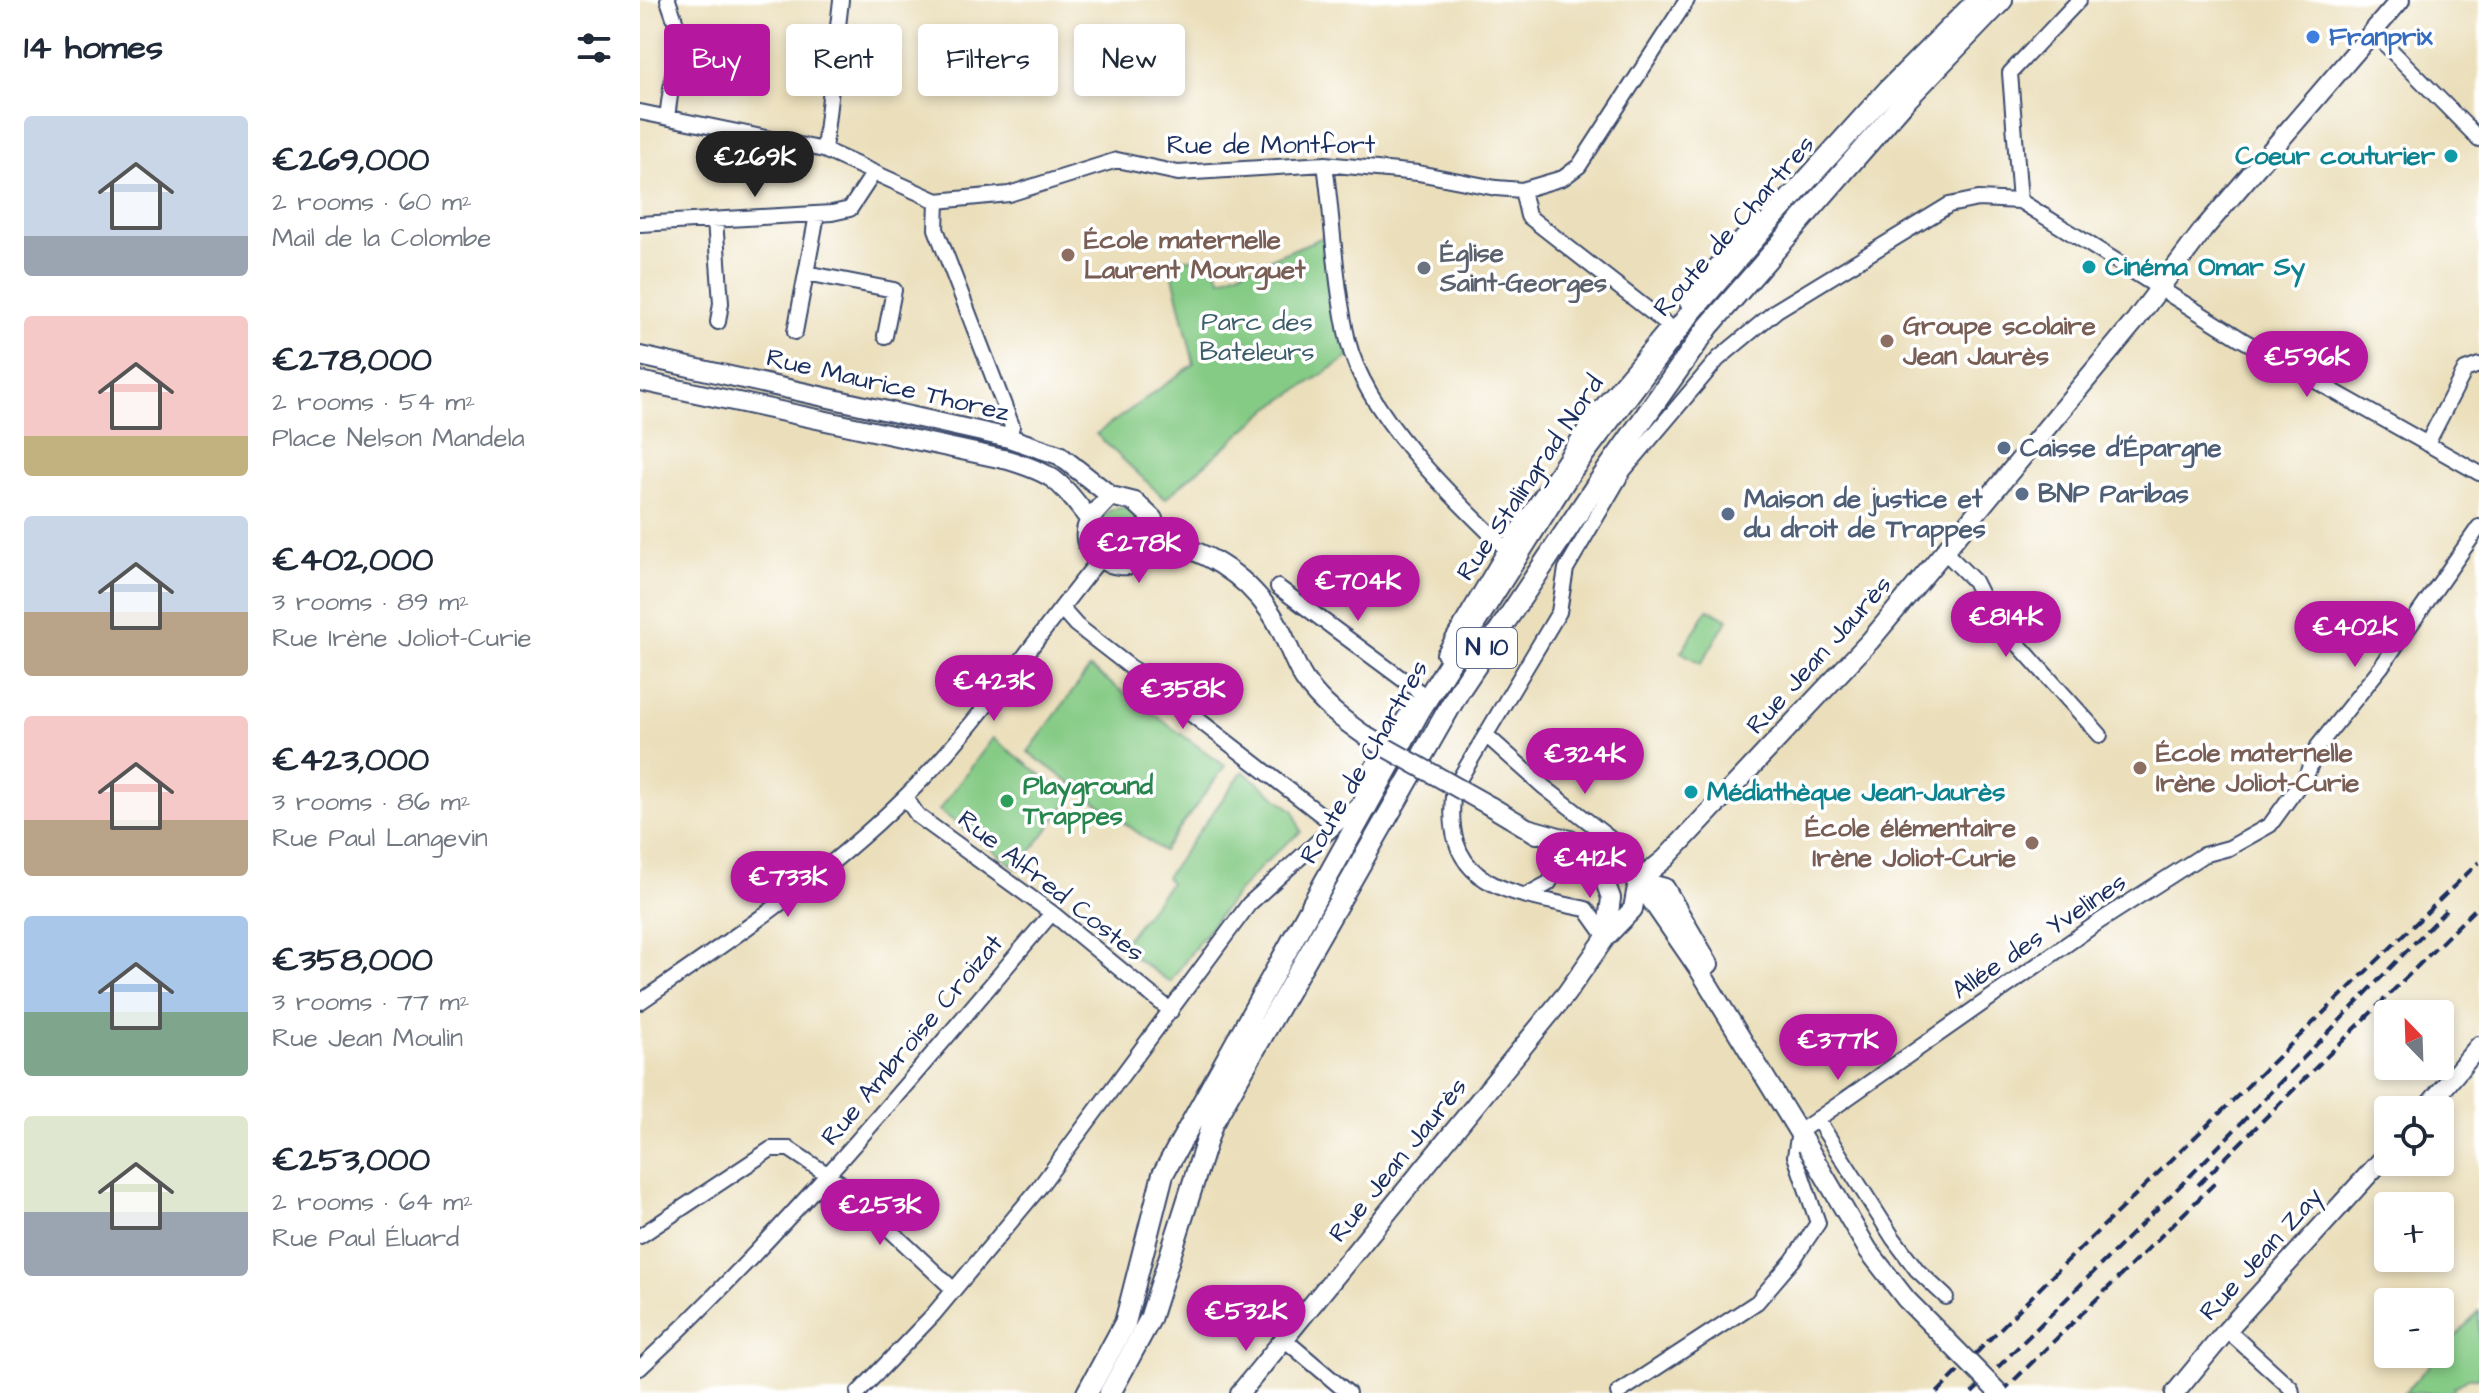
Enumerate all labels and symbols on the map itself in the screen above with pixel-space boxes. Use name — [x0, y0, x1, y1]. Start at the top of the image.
place label: Franprix — [2329, 19, 2433, 55]
marker: Franprix — [2304, 28, 2322, 46]
street label: Rue de Montfort — [1167, 127, 1376, 163]
street label: Route de Chartres — [1645, 127, 1823, 325]
pin: €269K — [699, 131, 811, 199]
place label: Coeur couturier — [2235, 138, 2436, 174]
marker: Coeur couturier — [2442, 147, 2460, 165]
place label: École maternelle Laurent Mourguet — [1084, 222, 1306, 291]
place label: Église Saint-Georges — [1439, 235, 1607, 304]
marker: École maternelle Laurent Mourguet — [1059, 246, 1077, 264]
place label: Cinéma Omar Sy — [2105, 249, 2306, 288]
marker: Cinéma Omar Sy — [2080, 258, 2098, 276]
marker: Église Saint-Georges — [1415, 259, 1433, 277]
park label: Parc des Bateleurs — [1199, 304, 1315, 370]
place label: Groupe scolaire Jean Jaurès — [1902, 308, 2096, 374]
pin: €596K — [2251, 331, 2363, 399]
marker: Groupe scolaire Jean Jaurès — [1878, 332, 1896, 350]
street label: Rue Maurice Thorez — [763, 340, 1013, 430]
street label: Rue Stalingrad Nord — [1448, 368, 1614, 589]
place label: Caisse d'Épargne — [2020, 430, 2222, 469]
marker: Caisse d'Épargne — [1995, 439, 2013, 457]
place label: BNP Paribas — [2038, 476, 2189, 512]
place label: Maison de justice et du droit de Trappes — [1743, 481, 1986, 547]
marker: BNP Paribas — [2013, 485, 2031, 503]
marker: Maison de justice et du droit de Trappes — [1719, 505, 1737, 523]
pin: €278K — [1083, 517, 1195, 585]
pin: €704K — [1302, 555, 1414, 623]
street label: Rue Jean Jaurès — [1738, 568, 1900, 742]
pin: €814K — [1950, 591, 2062, 659]
pin: €402K — [2299, 601, 2411, 669]
road number: N 10 — [1457, 628, 1517, 668]
street label: Route de Chartres — [1291, 653, 1437, 871]
pin: €423K — [938, 655, 1050, 723]
pin: €358K — [1127, 663, 1239, 731]
pin: €324K — [1529, 728, 1641, 796]
place label: École maternelle Irène Joliot-Curie — [2156, 735, 2359, 801]
marker: École maternelle Irène Joliot-Curie — [2131, 759, 2149, 777]
place label: Playground Trappes — [1022, 768, 1154, 834]
place label: Médiathèque Jean-Jaurès — [1707, 774, 2005, 810]
marker: Médiathèque Jean-Jaurès — [1682, 783, 1700, 801]
marker: Playground Trappes — [998, 792, 1016, 810]
street label: Rue Alfred Costes — [950, 802, 1152, 970]
place label: École élémentaire Irène Joliot-Curie — [1805, 810, 2016, 876]
pin: €412K — [1534, 832, 1646, 900]
marker: École élémentaire Irène Joliot-Curie — [2023, 834, 2041, 852]
pin: €733K — [732, 851, 844, 919]
street label: Allée des Yvelines — [1944, 864, 2134, 1008]
street label: Rue Ambroise Croizat — [813, 926, 1012, 1153]
north arrow — [2374, 1000, 2454, 1080]
pin: €377K — [1782, 1014, 1894, 1082]
street label: Rue Jean Jaurès — [1320, 1070, 1476, 1250]
pin: €253K — [824, 1179, 936, 1247]
street label: Rue Jean Zay — [2191, 1179, 2332, 1330]
pin: €532K — [1190, 1285, 1302, 1353]

